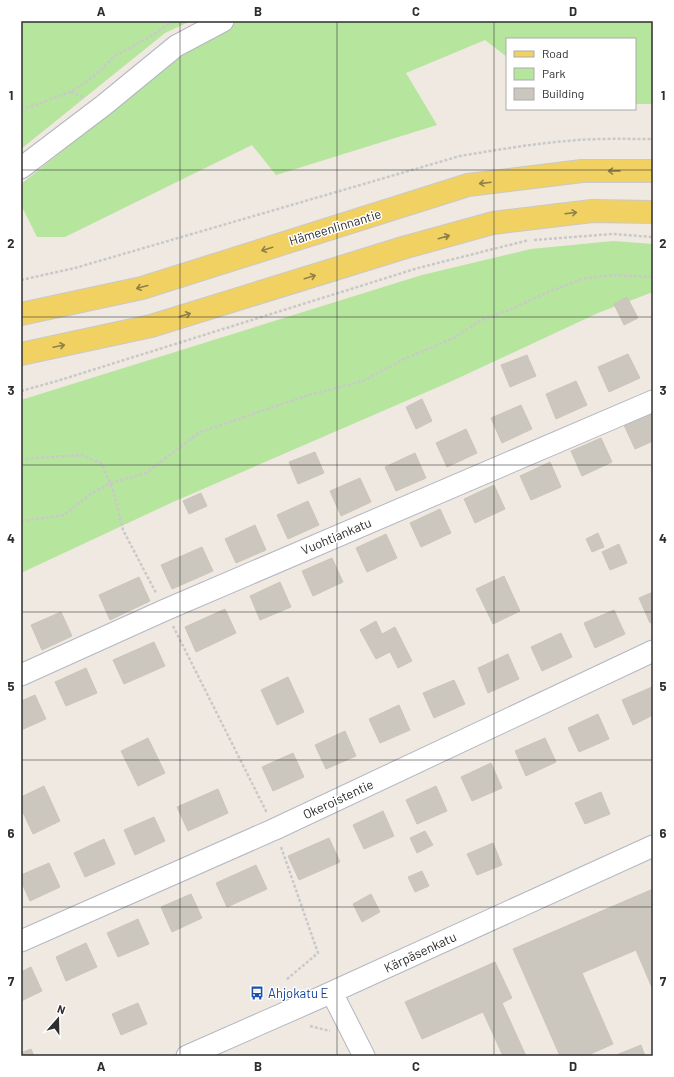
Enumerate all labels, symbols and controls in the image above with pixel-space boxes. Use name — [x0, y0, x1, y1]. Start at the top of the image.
text: A — [97, 3, 106, 19]
text: B — [254, 3, 262, 19]
text: C — [412, 3, 420, 19]
text: D — [569, 3, 577, 19]
legend — [506, 38, 636, 110]
text: Road — [542, 46, 569, 60]
text: Park — [542, 66, 566, 80]
text: Building — [542, 86, 584, 100]
text: 1 — [9, 87, 13, 103]
text: 1 — [661, 87, 665, 103]
one-way arrow — [608, 167, 621, 175]
one-way arrow — [479, 179, 492, 187]
street label: Hämeenlinnantie — [287, 205, 383, 249]
one-way arrow — [564, 209, 577, 217]
one-way arrow — [437, 232, 450, 240]
text: 2 — [7, 235, 15, 251]
text: 2 — [659, 235, 667, 251]
one-way arrow — [260, 246, 273, 253]
one-way arrow — [303, 273, 316, 280]
one-way arrow — [136, 284, 149, 291]
one-way arrow — [179, 311, 192, 318]
one-way arrow — [52, 342, 65, 350]
text: 3 — [7, 382, 15, 398]
text: 3 — [659, 382, 667, 398]
street label: Vuohtiankatu — [298, 514, 374, 558]
text: 4 — [7, 530, 15, 546]
text: 4 — [659, 530, 667, 546]
text: 5 — [7, 678, 15, 694]
text: 5 — [659, 678, 667, 694]
street label: Okeroistentie — [300, 776, 376, 822]
text: 6 — [8, 825, 15, 841]
text: 6 — [660, 825, 667, 841]
street label: Kärpäsenkatu — [381, 928, 459, 976]
text: 7 — [8, 973, 15, 989]
text: 7 — [660, 973, 667, 989]
bus stop icon: Ahjokatu E — [249, 985, 265, 1001]
place label: Ahjokatu E — [268, 985, 328, 1001]
north arrow — [38, 999, 78, 1039]
text: N — [56, 1002, 67, 1016]
text: A — [97, 1058, 106, 1074]
text: B — [254, 1058, 262, 1074]
text: C — [412, 1058, 420, 1074]
text: D — [569, 1058, 577, 1074]

